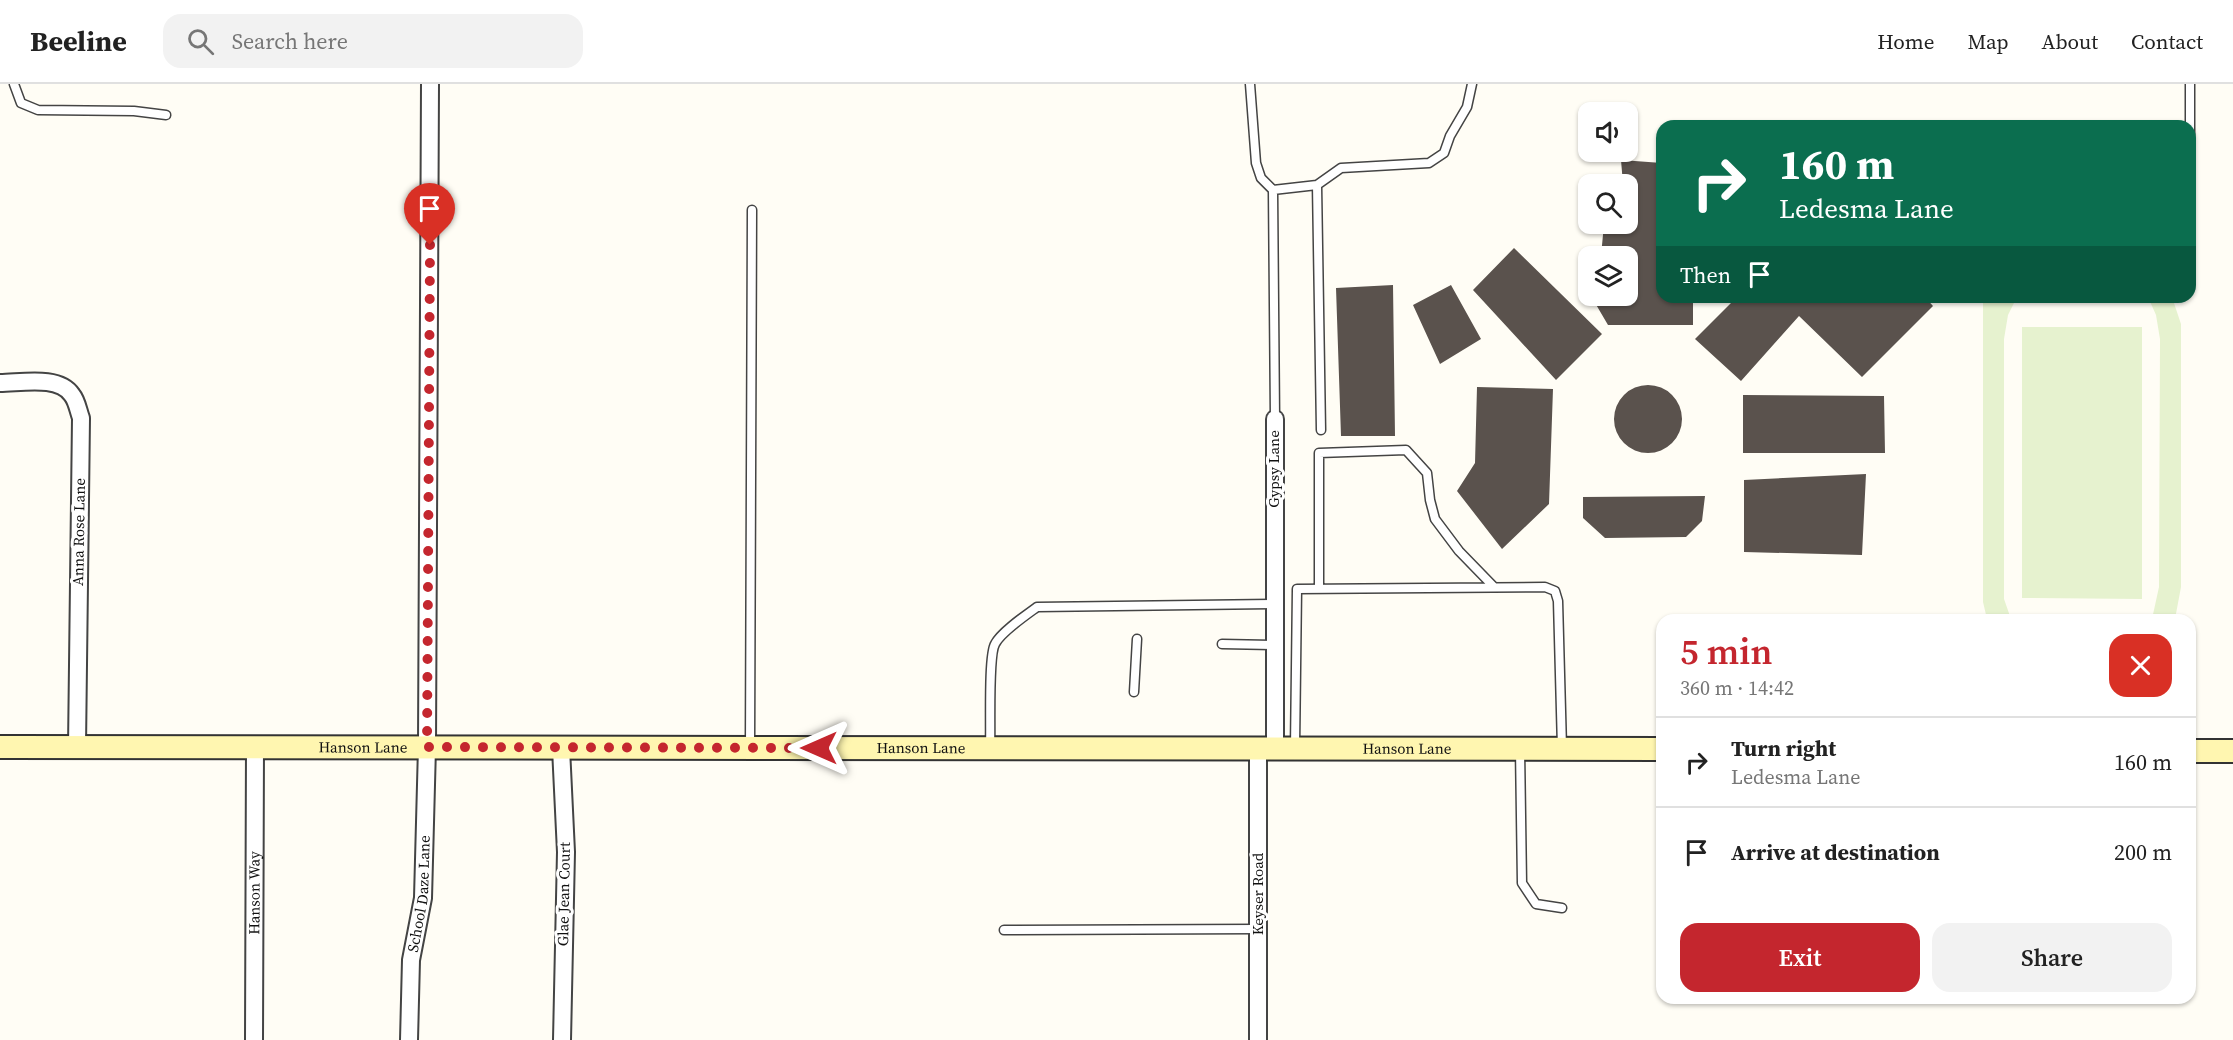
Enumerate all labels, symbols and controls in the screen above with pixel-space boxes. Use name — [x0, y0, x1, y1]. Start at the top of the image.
search box — [163, 14, 583, 68]
text: Beeline — [30, 22, 127, 60]
icon: search — [184, 25, 217, 58]
text: Search here — [232, 26, 348, 56]
text: Home — [1877, 27, 1935, 56]
text: Map — [1968, 27, 2009, 56]
text: About — [2042, 27, 2098, 56]
text: Contact — [2131, 27, 2203, 56]
map controls — [1578, 102, 1638, 306]
button: sound — [1578, 102, 1638, 162]
text: 160 m — [1779, 135, 1894, 193]
icon: right — [1680, 144, 1758, 222]
button: search — [1578, 174, 1638, 234]
pin — [404, 183, 455, 245]
text: Ledesma Lane — [1779, 190, 1954, 227]
icon: arrive — [413, 192, 446, 225]
button: layers — [1578, 246, 1638, 306]
icon: arrive — [1743, 258, 1776, 291]
text: Then — [1680, 260, 1731, 290]
street label: Gypsy Lane — [1263, 430, 1284, 508]
street label: Anna Rose Lane — [67, 477, 90, 586]
text: 5 min — [1680, 627, 1772, 676]
button: close — [2109, 634, 2172, 697]
text: 360 m · 14:42 — [1680, 674, 1794, 702]
position arrow — [787, 716, 851, 780]
text: Turn right — [1731, 733, 1836, 763]
street label: Hanson Lane — [319, 736, 408, 757]
street label: Hanson Lane — [877, 737, 966, 758]
street label: Hanson Lane — [1363, 738, 1452, 759]
icon: right — [1680, 746, 1713, 779]
text: 160 m — [2114, 747, 2172, 777]
text: Ledesma Lane — [1731, 763, 1861, 791]
street label: School Daze Lane — [402, 835, 435, 954]
icon: arrive — [1680, 836, 1713, 869]
text: Arrive at destination — [1731, 837, 1940, 867]
text: 200 m — [2114, 837, 2172, 867]
street label: Glae Jean Court — [552, 842, 575, 946]
street label: Hanson Way — [243, 851, 265, 935]
street label: Keyser Road — [1247, 852, 1268, 935]
button: Exit — [1680, 923, 1920, 992]
button: Share — [1932, 923, 2172, 992]

